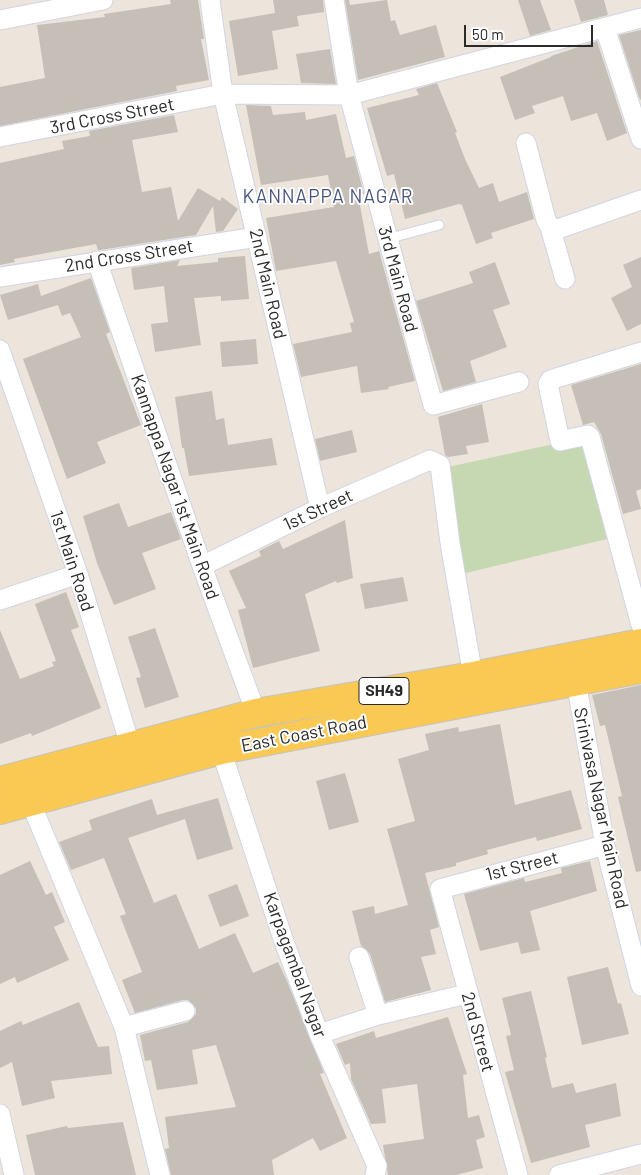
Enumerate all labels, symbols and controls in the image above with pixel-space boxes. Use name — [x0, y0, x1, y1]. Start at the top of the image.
scale bar — [466, 15, 595, 47]
text: 50 m — [472, 25, 504, 43]
street label: 3rd Cross Street — [48, 93, 176, 139]
district label: KANNAPPA NAGAR — [241, 186, 415, 208]
street label: 3rd Main Road — [373, 224, 423, 334]
street label: 2nd Main Road — [245, 227, 291, 341]
street label: 2nd Cross Street — [63, 235, 195, 277]
street label: Kannappa Nagar 1st Main Road — [126, 372, 224, 602]
street label: 1st Street — [280, 485, 356, 535]
street label: 1st Main Road — [46, 508, 98, 614]
road number: SH49 — [359, 678, 409, 704]
street label: Srinivasa Nagar Main Road — [569, 705, 633, 911]
street label: East Coast Road — [239, 711, 369, 757]
street label: 1st Street — [483, 847, 561, 885]
street label: Karpagambal Nagar — [259, 889, 331, 1041]
street label: 2nd Street — [457, 990, 499, 1074]

